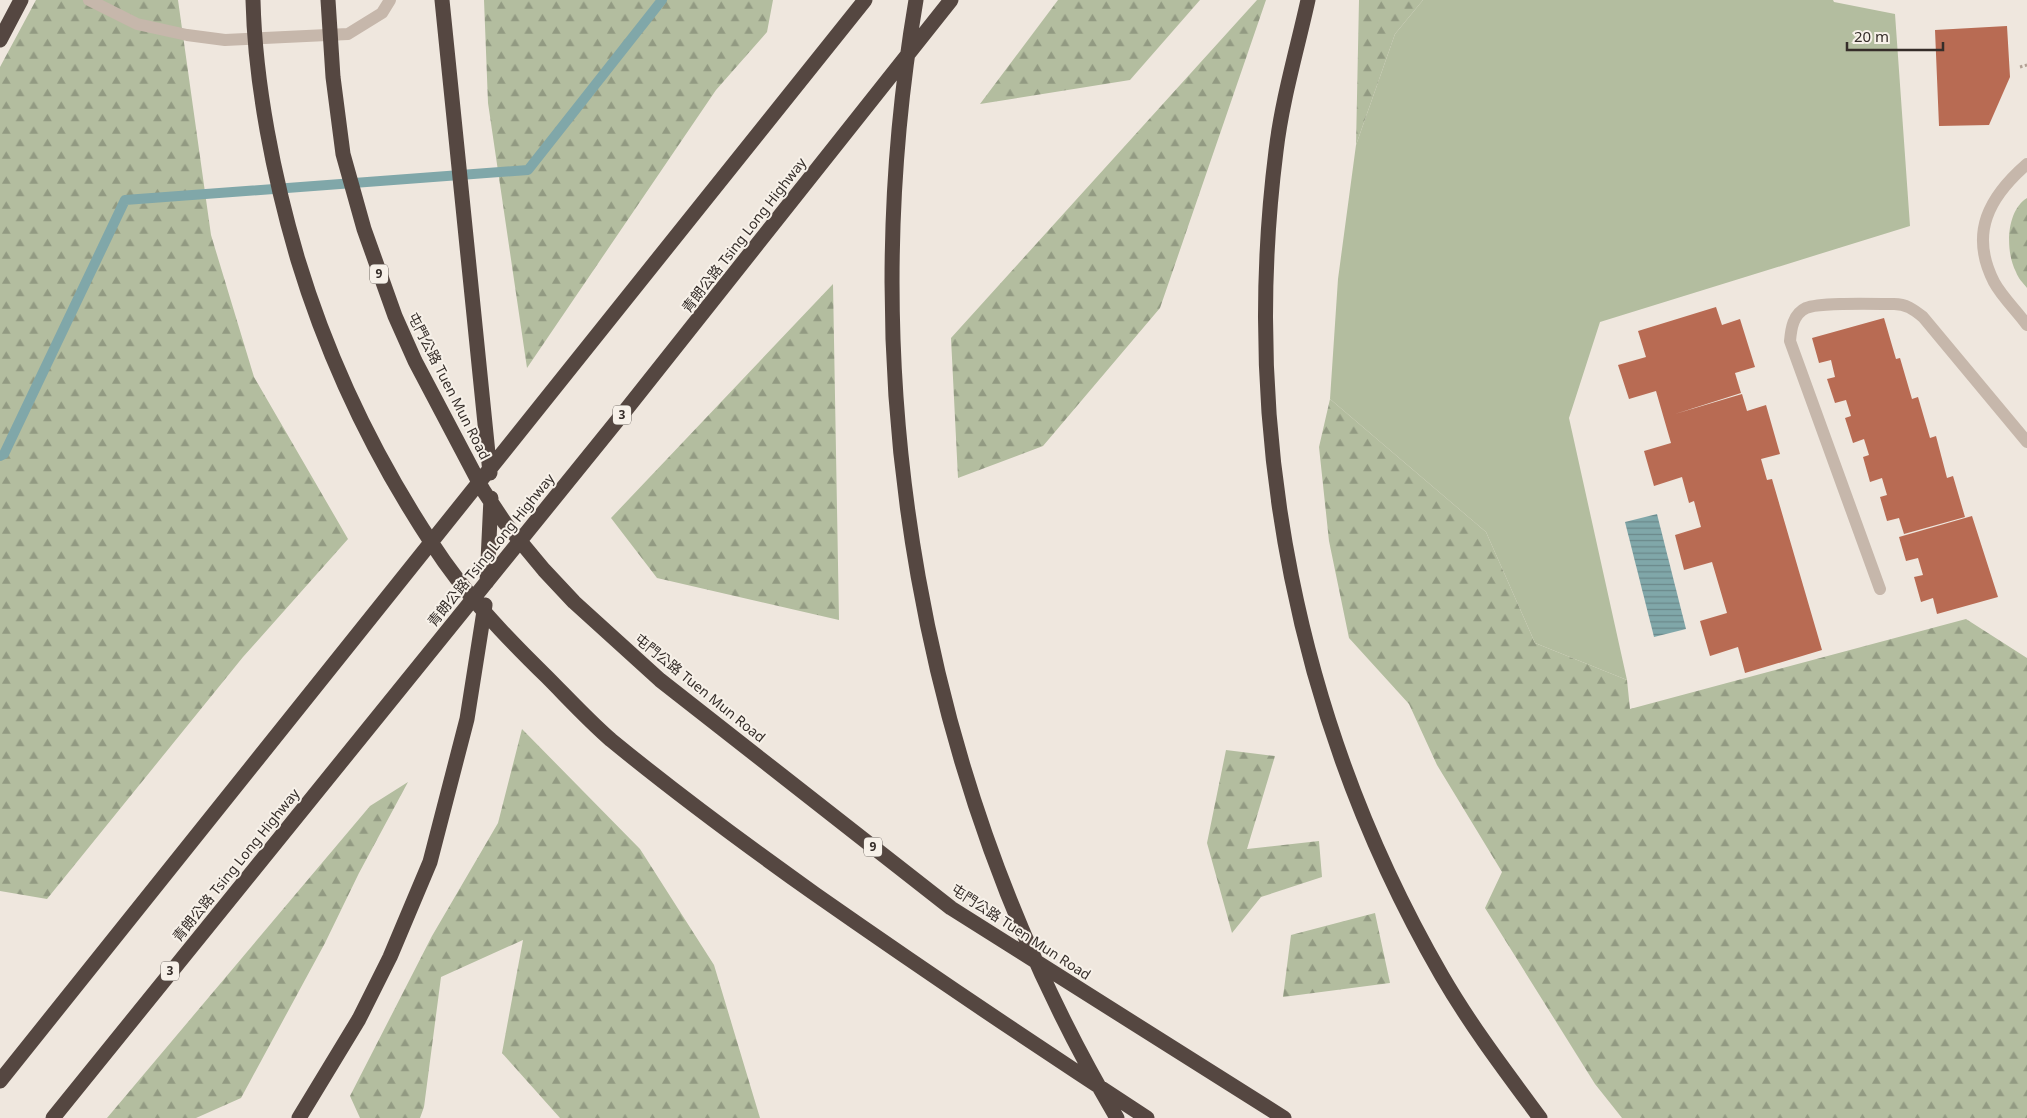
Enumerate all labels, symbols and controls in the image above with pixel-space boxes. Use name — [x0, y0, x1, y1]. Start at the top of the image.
scale bar — [1847, 20, 1943, 52]
text: 20 m — [1854, 26, 1889, 46]
street label: 青朗公路 Tsing Long Highway — [677, 153, 811, 316]
road number: 9 — [370, 264, 388, 284]
street label: 屯門公路 Tuen Mun Road — [404, 309, 495, 463]
road number: 3 — [613, 406, 631, 424]
street label: 青朗公路 Tsing Long Highway — [423, 469, 559, 630]
street label: 屯門公路 Tuen Mun Road — [631, 629, 770, 746]
street label: 青朗公路 Tsing Long Highway — [168, 784, 304, 945]
road number: 9 — [864, 838, 882, 856]
street label: 屯門公路 Tuen Mun Road — [948, 879, 1095, 984]
road number: 3 — [161, 961, 179, 980]

